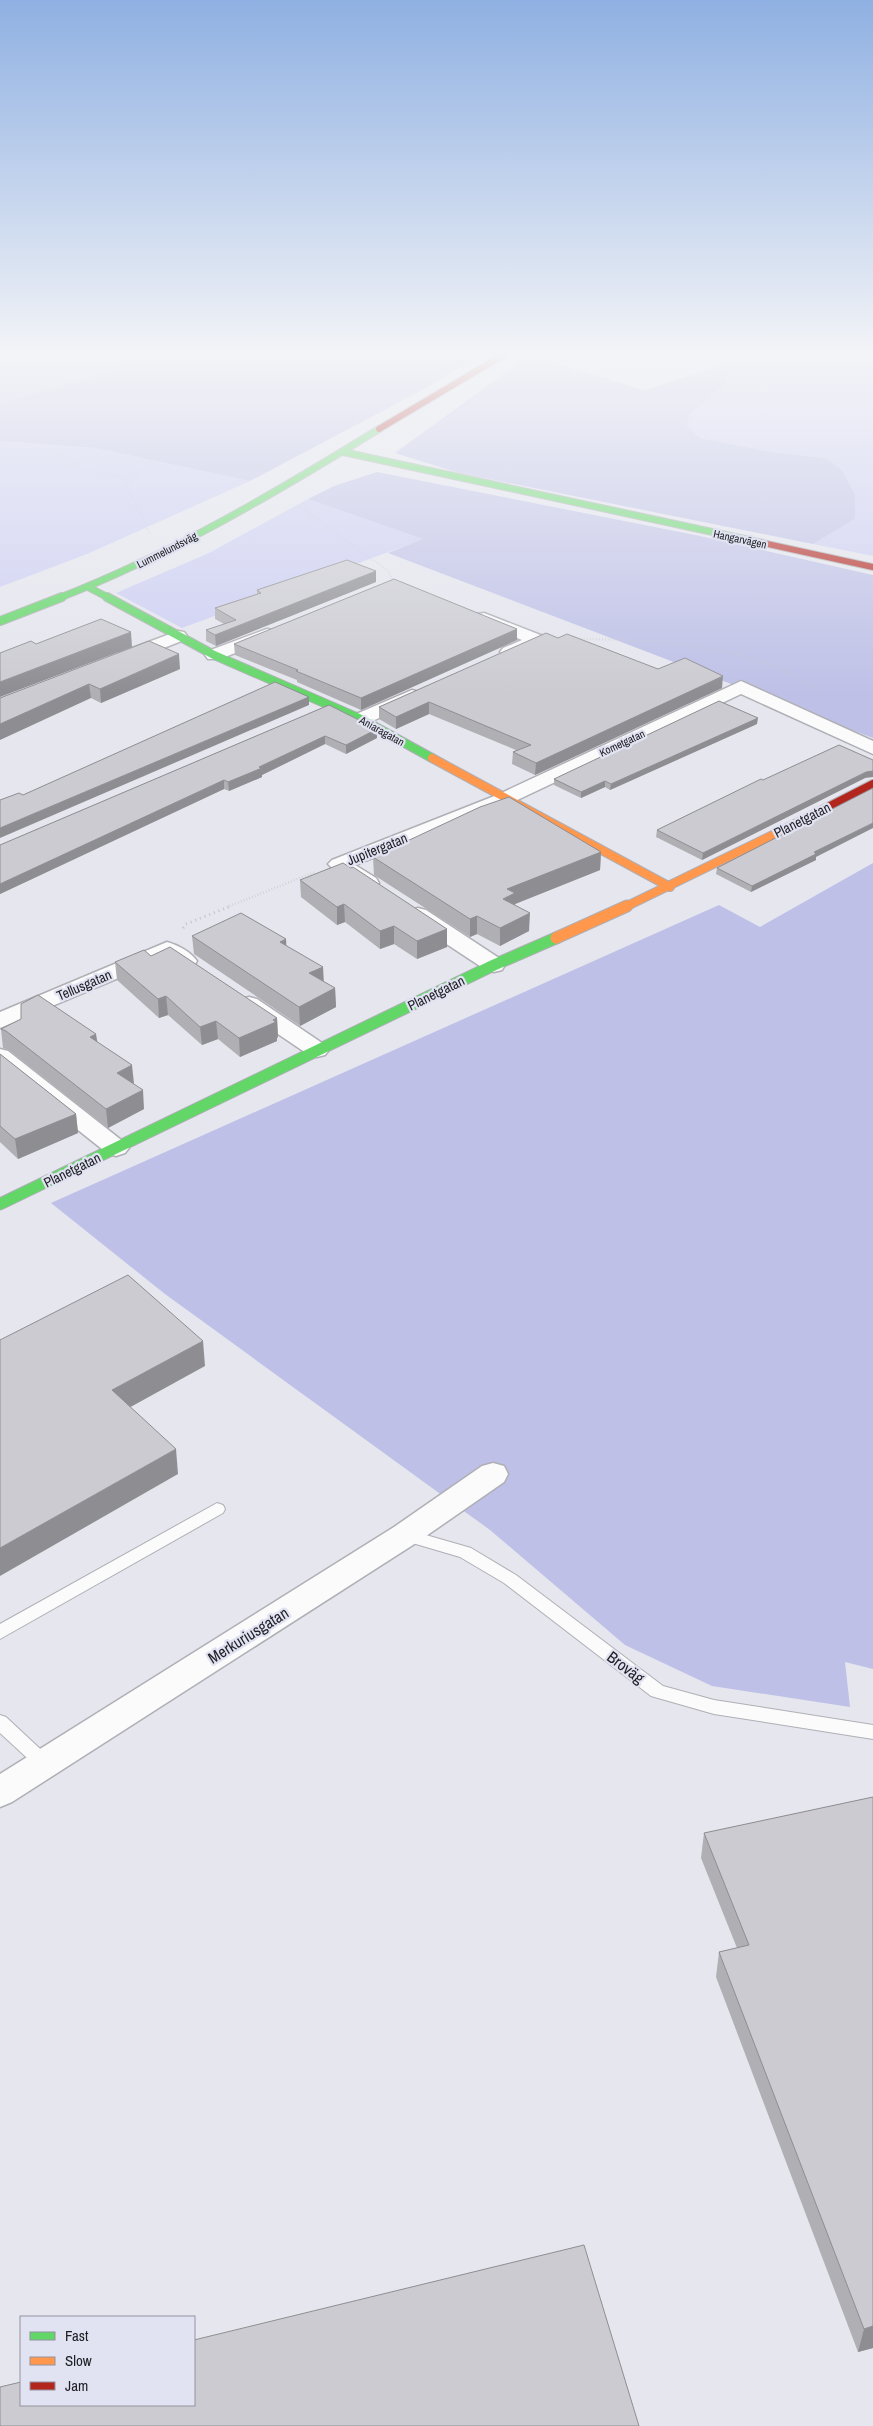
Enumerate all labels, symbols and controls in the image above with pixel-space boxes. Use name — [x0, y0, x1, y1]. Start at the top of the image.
street label: Hangarvägen — [712, 527, 768, 551]
street label: Lummelundsväg — [134, 529, 200, 571]
street label: Aniaragatan — [356, 712, 407, 749]
street label: Kometgatan — [597, 726, 647, 760]
street label: Planetgatan — [771, 798, 833, 842]
street label: Jupitergatan — [344, 829, 410, 869]
street label: Tellusgatan — [54, 965, 114, 1005]
street label: Planetgatan — [405, 971, 467, 1015]
street label: Planetgatan — [41, 1148, 103, 1192]
street label: Merkuriusgatan — [204, 1602, 292, 1668]
street label: Broväg — [603, 1646, 650, 1689]
legend — [20, 2316, 195, 2406]
text: Fast — [65, 2325, 89, 2346]
text: Slow — [65, 2350, 92, 2371]
text: Jam — [65, 2375, 88, 2396]

